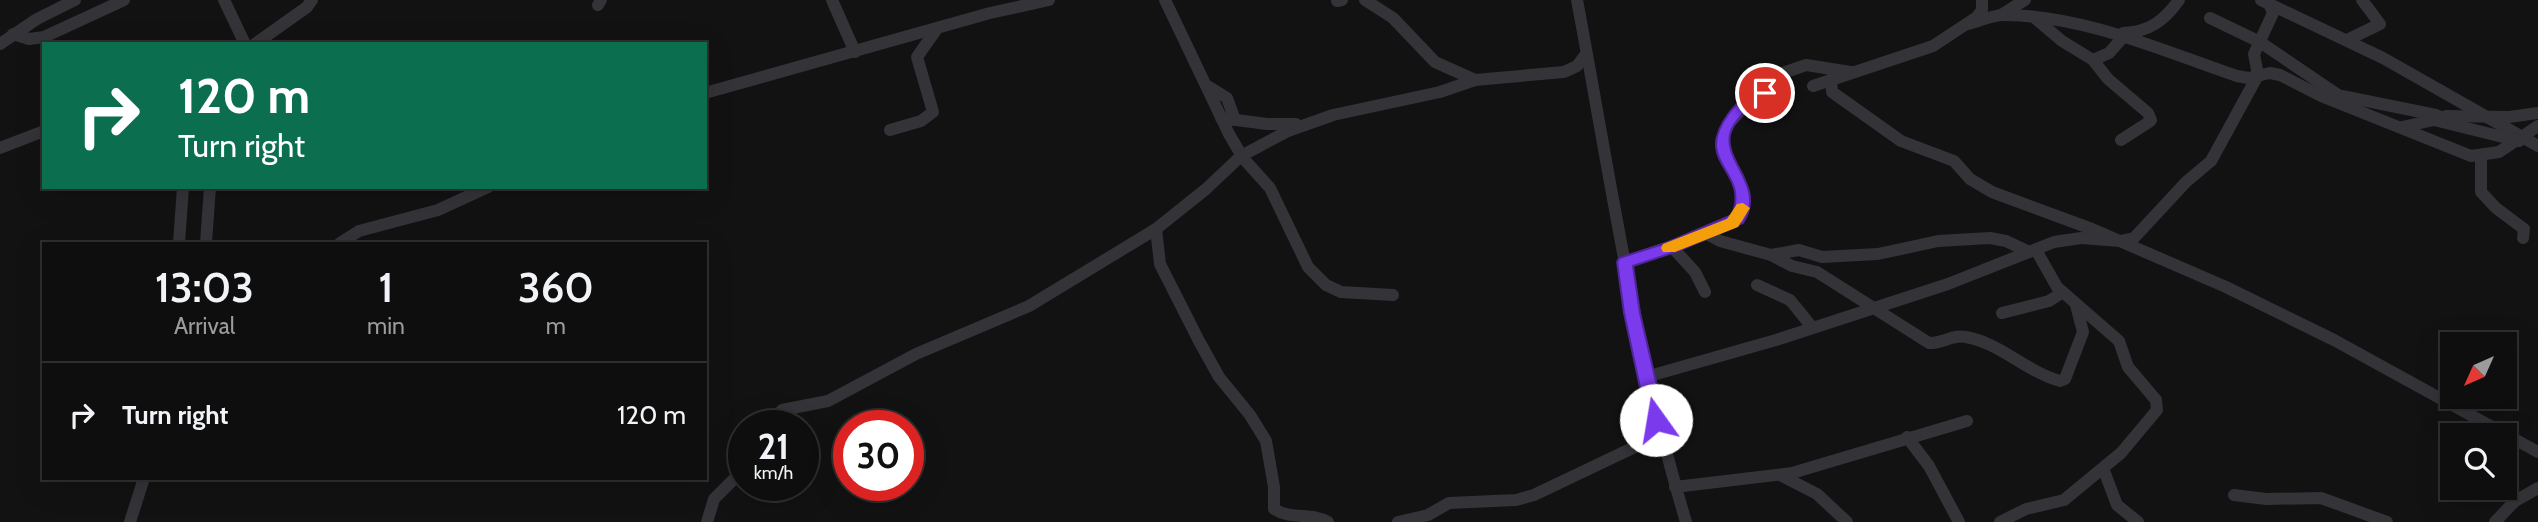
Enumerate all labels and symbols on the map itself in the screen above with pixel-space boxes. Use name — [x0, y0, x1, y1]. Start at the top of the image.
pin — [1735, 63, 1795, 123]
north arrow — [2440, 332, 2516, 410]
position arrow — [1619, 383, 1693, 457]
speed limit sign: 30 — [833, 410, 924, 501]

